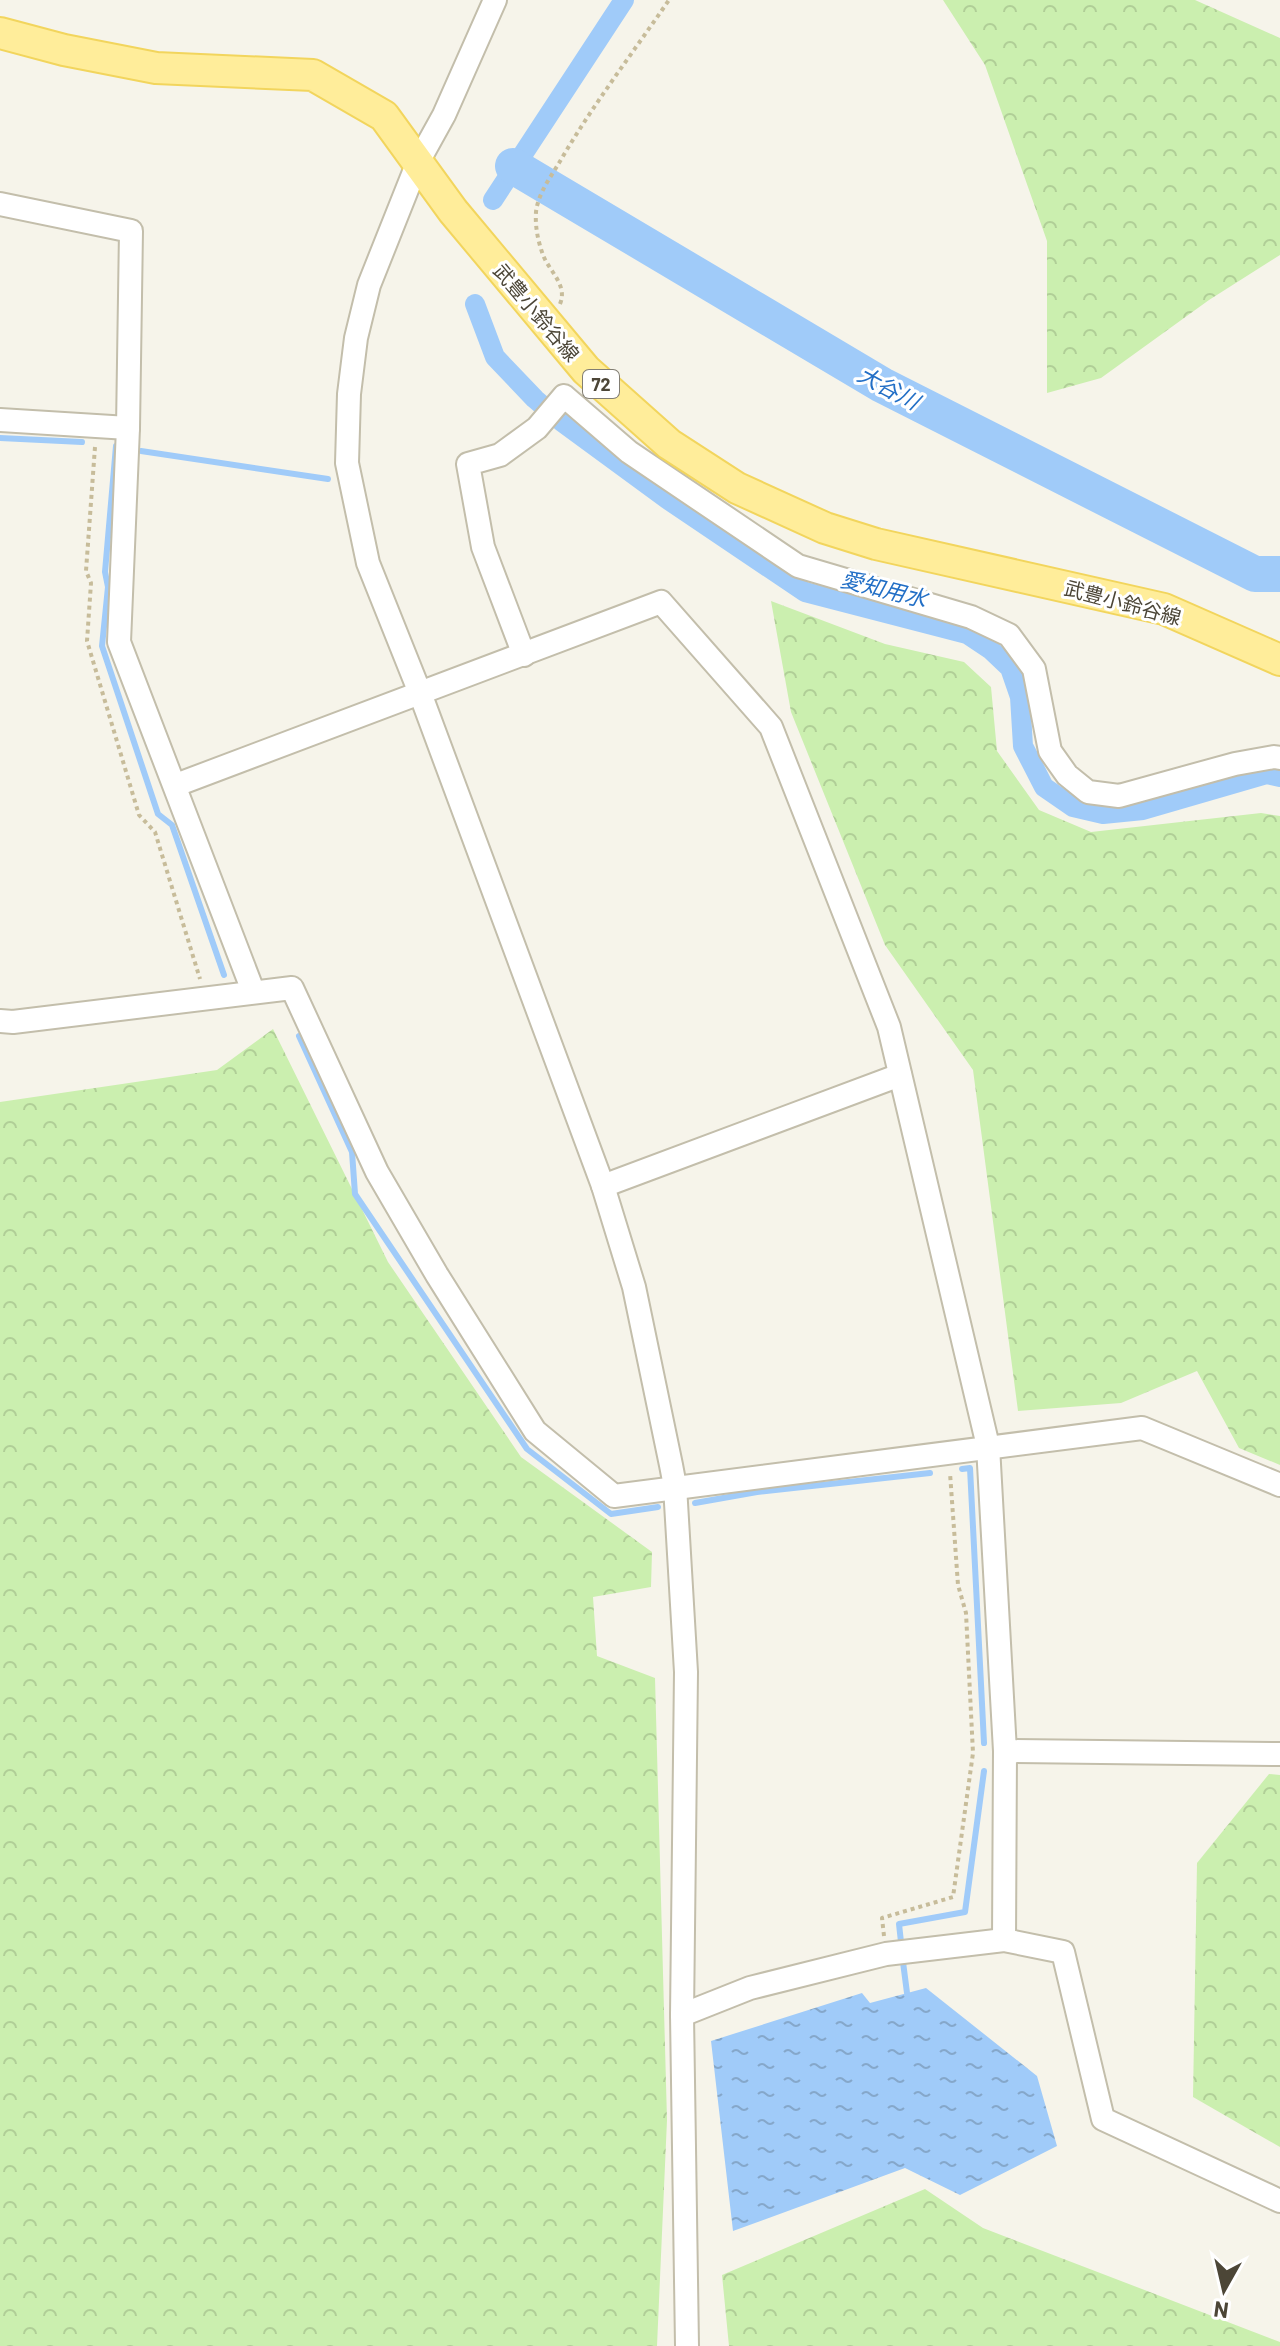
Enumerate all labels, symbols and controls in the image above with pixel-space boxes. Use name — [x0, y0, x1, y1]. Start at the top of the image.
street label: 武豊小鈴谷線 — [489, 258, 585, 366]
water label: 大谷川 — [854, 360, 926, 415]
road number: 72 — [583, 370, 619, 398]
water label: 愛知用水 — [838, 565, 932, 612]
street label: 武豊小鈴谷線 — [1062, 575, 1184, 629]
north arrow — [1184, 2250, 1264, 2330]
text: N — [1212, 2297, 1230, 2325]

